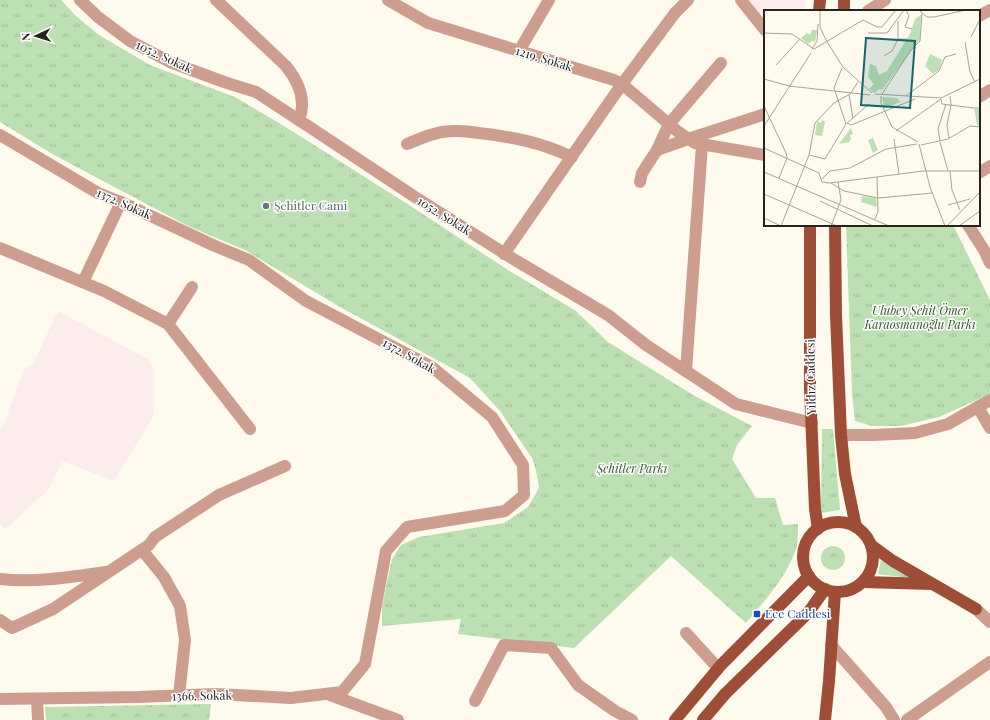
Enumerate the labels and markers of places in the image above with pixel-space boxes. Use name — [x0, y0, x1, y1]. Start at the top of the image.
place label: Şehitler Cami — [274, 197, 348, 213]
marker: Şehitler Cami — [261, 201, 271, 211]
place label: Ece Caddesi — [765, 605, 831, 621]
marker: Ece Caddesi — [752, 609, 762, 619]

